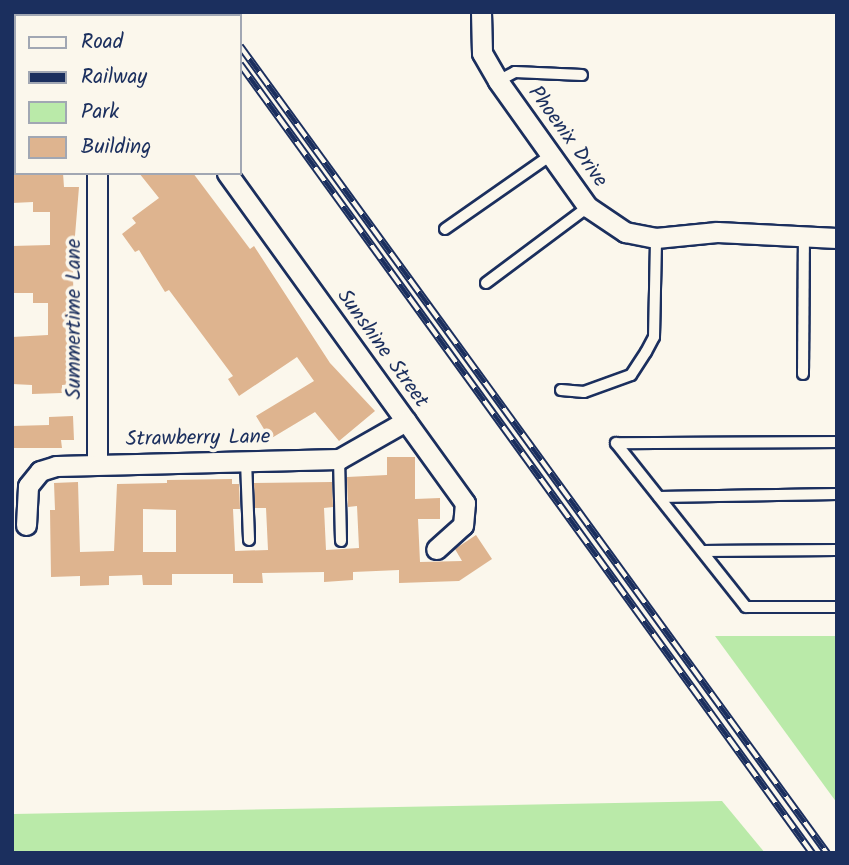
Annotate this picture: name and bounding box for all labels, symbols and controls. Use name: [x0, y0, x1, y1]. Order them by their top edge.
legend: [14, 14, 242, 175]
text: Road: [81, 26, 123, 59]
text: Railway: [81, 61, 147, 94]
street label: Phoenix Drive: [522, 81, 612, 193]
text: Park: [81, 96, 119, 129]
text: Building: [81, 131, 151, 164]
street label: Summertime Lane: [62, 239, 88, 399]
street label: Sunshine Street: [331, 285, 433, 413]
street label: Strawberry Lane: [125, 425, 271, 453]

